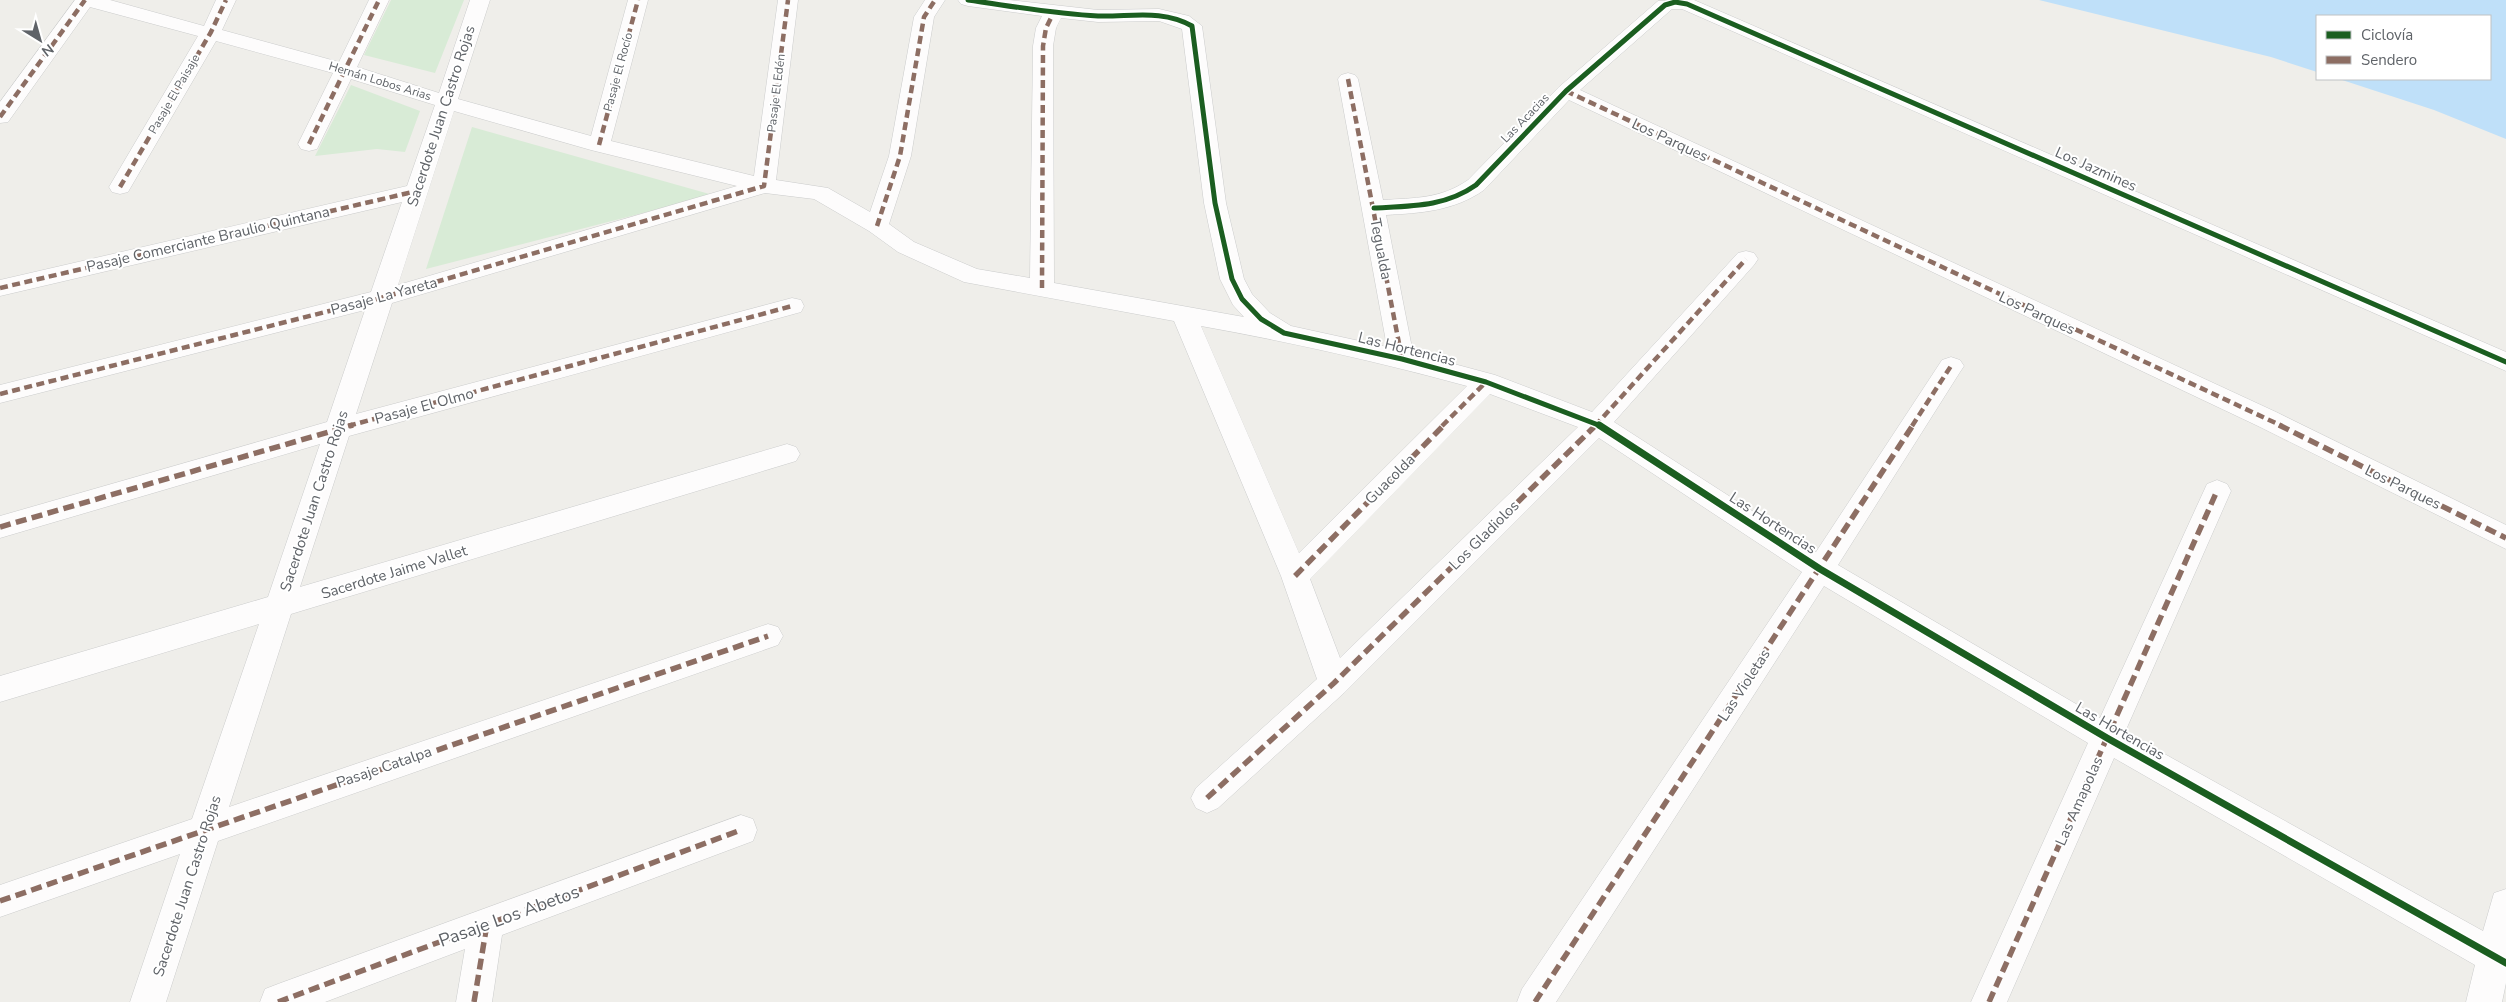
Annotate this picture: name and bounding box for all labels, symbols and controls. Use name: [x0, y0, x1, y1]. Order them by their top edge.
north arrow: [15, 15, 65, 65]
legend: [2316, 15, 2491, 80]
street label: Sacerdote Juan Castro Rojas: [402, 23, 480, 209]
text: Ciclovía: [2361, 25, 2413, 45]
street label: Pasaje El Rocío: [600, 30, 636, 113]
text: N: [38, 39, 57, 61]
text: Sendero: [2361, 50, 2417, 70]
street label: Pasaje El Paisaje: [145, 51, 203, 137]
street label: Pasaje El Edén: [763, 53, 789, 133]
street label: Hernán Lobos Arias: [327, 58, 433, 104]
street label: Las Acacias: [1497, 90, 1553, 146]
street label: Los Parques: [1629, 114, 1711, 166]
street label: Los Jazmines: [2052, 142, 2140, 196]
street label: Pasaje Comerciante Braulio Quintana: [84, 201, 332, 277]
street label: Tegualda: [1365, 217, 1397, 281]
street label: Pasaje La Yareta: [328, 272, 440, 320]
street label: Los Parques: [1996, 287, 2078, 339]
street label: Las Hortencias: [1356, 327, 1458, 371]
street label: Pasaje El Olmo: [372, 383, 476, 429]
street label: Sacerdote Juan Castro Rojas: [275, 408, 353, 594]
street label: Guacolda: [1360, 449, 1420, 509]
street label: Los Parques: [2362, 460, 2444, 514]
street label: Las Hortencias: [1726, 487, 1820, 559]
street label: Los Gladiolos: [1445, 496, 1523, 574]
street label: Sacerdote Jaime Vallet: [319, 540, 470, 604]
street label: Las Violetas: [1713, 645, 1775, 725]
street label: Las Hortencias: [2072, 697, 2168, 765]
street label: Pasaje Catalpa: [334, 741, 434, 793]
street label: Las Amapolas: [2050, 753, 2108, 849]
street label: Sacerdote Juan Castro Rojas: [148, 793, 226, 979]
street label: Pasaje Los Abetos: [435, 879, 583, 953]

